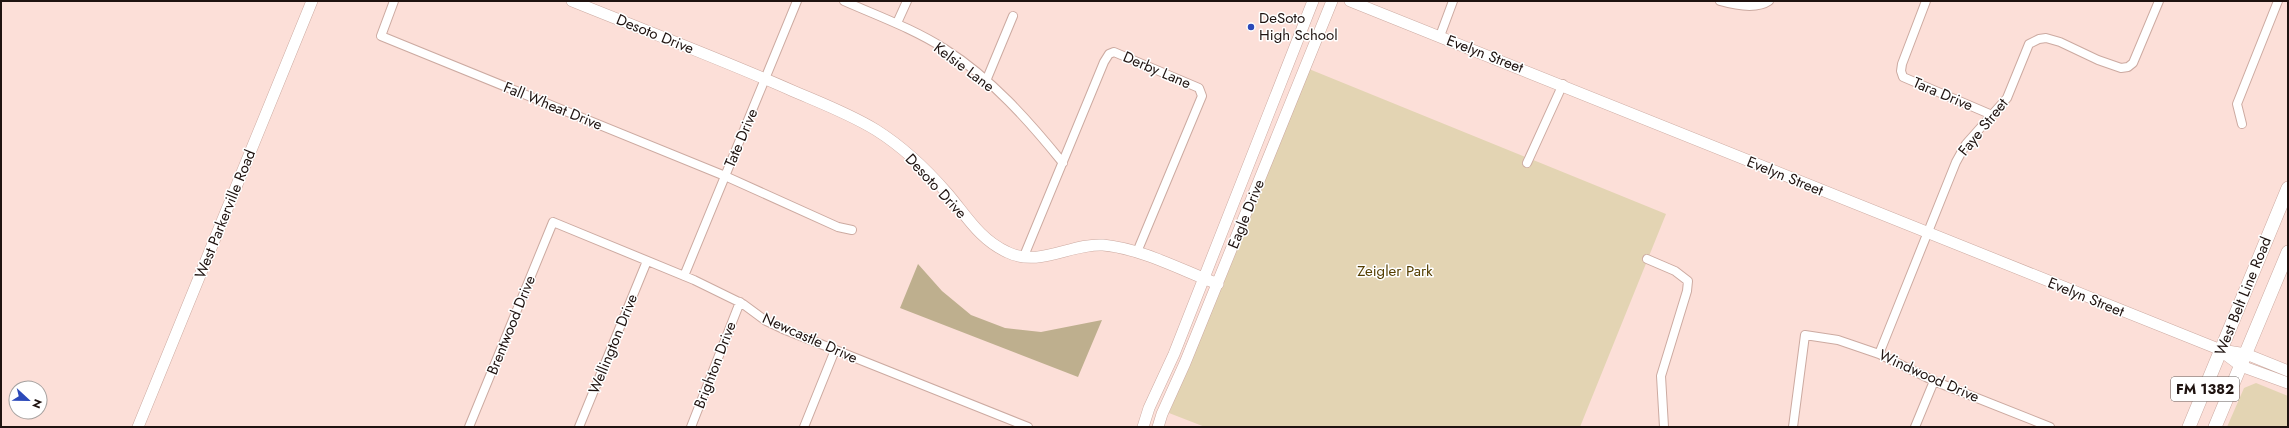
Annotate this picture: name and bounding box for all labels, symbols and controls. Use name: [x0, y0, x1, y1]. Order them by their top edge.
place label: DeSoto High School: [1259, 7, 1338, 46]
street label: Desoto Drive: [613, 8, 697, 60]
marker: DeSoto High School: [1246, 22, 1256, 32]
street label: Evelyn Street: [1443, 29, 1527, 79]
street label: Kelsie Lane: [929, 37, 999, 97]
street label: Derby Lane: [1120, 46, 1195, 94]
street label: Tara Drive: [1910, 72, 1976, 117]
street label: Fall Wheat Drive: [500, 76, 606, 136]
street label: Faye Street: [1953, 93, 2013, 161]
street label: Tate Drive: [719, 105, 763, 171]
street label: West Parkerville Road: [189, 146, 261, 282]
street label: Desoto Drive: [900, 149, 972, 224]
street label: Evelyn Street: [1744, 151, 1827, 201]
street label: Eagle Drive: [1222, 176, 1270, 252]
street label: West Belt Line Road: [2209, 233, 2277, 359]
park label: Zeigler Park: [1357, 260, 1433, 282]
street label: Brentwood Drive: [481, 272, 541, 378]
street label: Evelyn Street: [2045, 272, 2128, 322]
street label: Wellington Drive: [583, 290, 643, 397]
street label: Newcastle Drive: [759, 307, 861, 369]
street label: Brighton Drive: [688, 318, 742, 412]
street label: Windwood Drive: [1875, 344, 1983, 408]
road number: FM 1382: [2171, 377, 2239, 401]
north arrow: [8, 380, 48, 420]
text: N: [28, 397, 46, 411]

